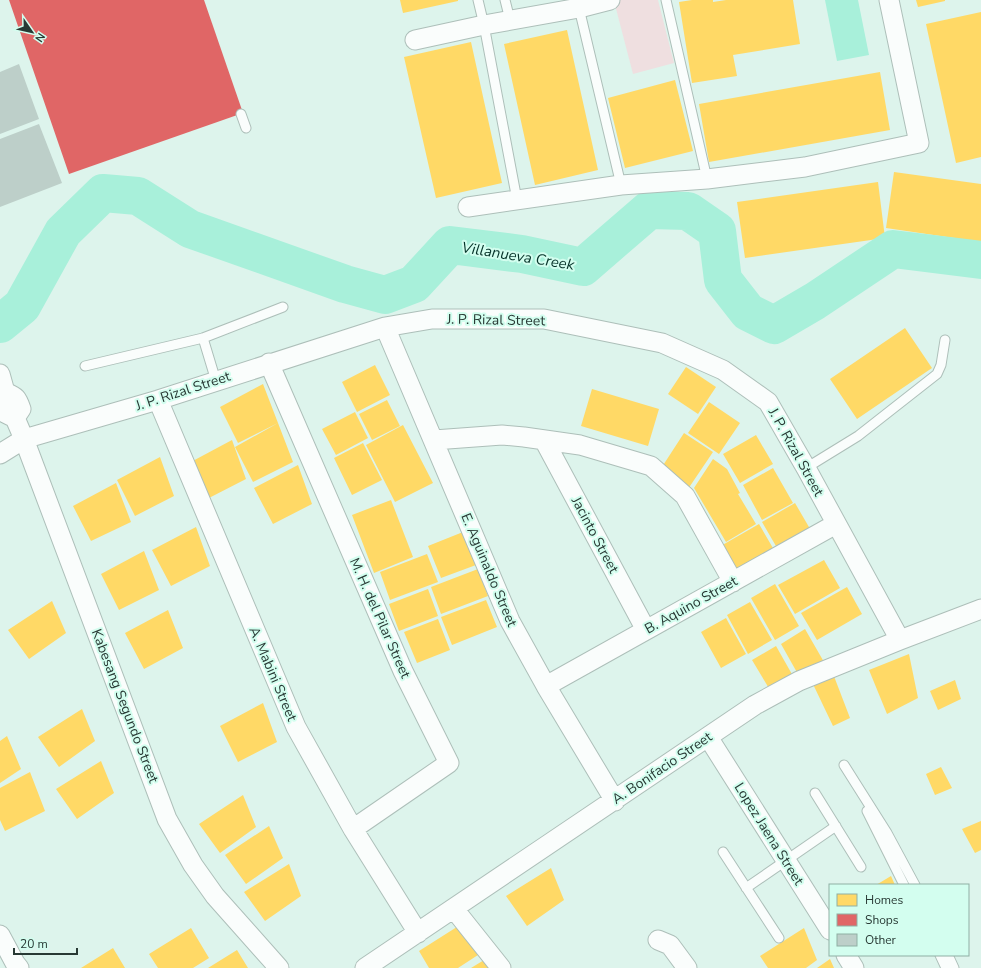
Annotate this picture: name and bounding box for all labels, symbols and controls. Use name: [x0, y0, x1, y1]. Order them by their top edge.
north arrow: [12, 12, 52, 52]
text: N: [31, 30, 48, 45]
water label: Villanueva Creek: [460, 237, 576, 275]
street label: J. P. Rizal Street: [446, 310, 545, 330]
street label: J. P. Rizal Street: [132, 367, 233, 416]
street label: J. P. Rizal Street: [763, 403, 828, 500]
street label: Jacinto Street: [566, 493, 623, 577]
street label: E. Aguinaldo Street: [456, 510, 522, 630]
street label: M. H. del Pilar Street: [345, 555, 415, 681]
street label: B. Aquino Street: [641, 572, 741, 638]
street label: A. Mabini Street: [245, 624, 302, 724]
street label: Kabesang Segundo Street: [87, 626, 163, 786]
street label: A. Bonifacio Street: [608, 727, 716, 809]
street label: Lopez Jaena Street: [730, 779, 808, 889]
legend: [829, 884, 969, 956]
text: Homes: [865, 892, 903, 908]
text: Shops: [865, 912, 899, 928]
scale bar: [14, 930, 77, 956]
text: Other: [865, 932, 897, 948]
text: 20 m: [20, 936, 48, 952]

